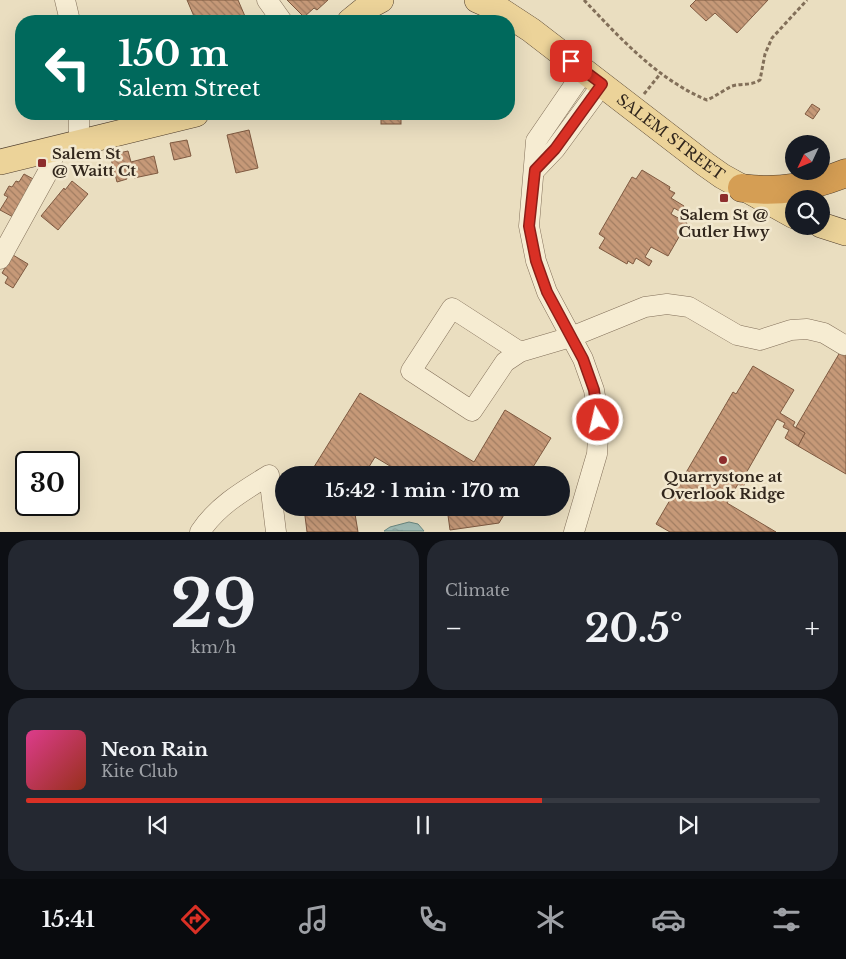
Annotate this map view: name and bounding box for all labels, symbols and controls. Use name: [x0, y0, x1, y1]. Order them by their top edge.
text: 150 m: [118, 32, 229, 75]
icon: left: [35, 35, 100, 100]
pin: [550, 40, 592, 82]
icon: arrive: [557, 47, 585, 75]
text: Salem Street: [118, 75, 260, 102]
street label: SALEM STREET: [613, 90, 729, 184]
north arrow: [785, 135, 830, 180]
map controls: [785, 135, 830, 235]
place label: Salem St @ Waitt Ct: [52, 144, 136, 180]
marker: Salem St @ Waitt Ct: [36, 157, 48, 169]
button: search: [785, 190, 830, 235]
marker: Salem St @ Cutler Hwy: [718, 192, 730, 204]
place label: Salem St @ Cutler Hwy: [679, 205, 770, 241]
position arrow: [571, 393, 623, 445]
speed limit sign: 30: [15, 451, 80, 516]
marker: Quarrystone at Overlook Ridge: [717, 454, 729, 466]
place label: Quarrystone at Overlook Ridge: [661, 467, 785, 503]
text: 15:42 · 1 min · 170 m: [325, 479, 520, 502]
text: 29: [170, 564, 257, 645]
text: Climate: [445, 580, 510, 600]
text: 20.5°: [585, 605, 683, 652]
text: −: [445, 611, 463, 646]
text: +: [805, 611, 820, 646]
text: km/h: [191, 637, 236, 657]
text: Neon Rain: [101, 738, 208, 761]
text: Kite Club: [101, 761, 178, 781]
icon: previous: [144, 811, 172, 839]
icon: pause: [409, 811, 437, 839]
icon: next: [674, 811, 702, 839]
icon: directions: [178, 902, 213, 937]
icon: music: [296, 902, 331, 937]
icon: phone: [415, 902, 450, 937]
icon: climate: [533, 902, 568, 937]
icon: car: [651, 902, 686, 937]
icon: filters: [769, 902, 804, 937]
text: 15:41: [42, 906, 95, 933]

